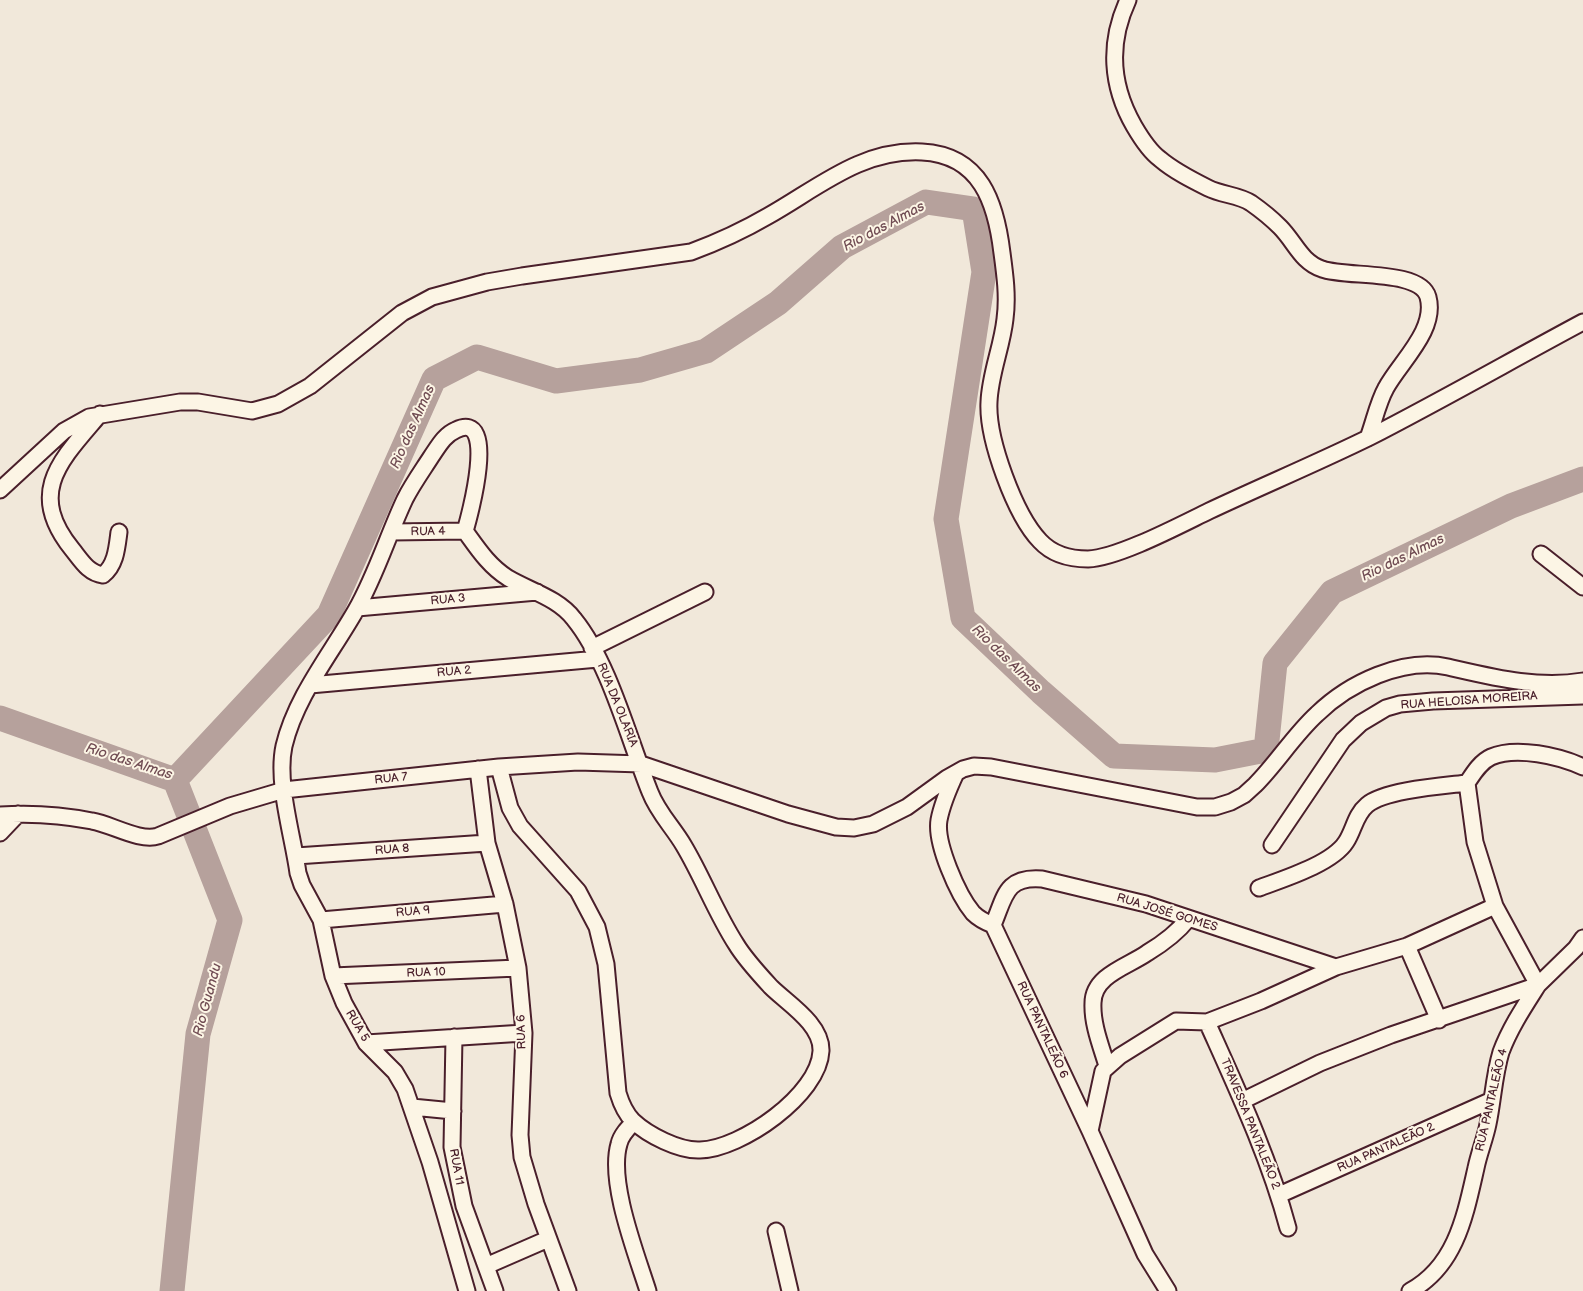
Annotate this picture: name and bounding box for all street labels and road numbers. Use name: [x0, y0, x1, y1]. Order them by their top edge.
street label: RUA 4: [410, 524, 446, 540]
street label: RUA 3: [430, 591, 466, 609]
street label: RUA DA OLARIA: [594, 661, 640, 749]
street label: RUA 2: [436, 663, 472, 681]
street label: RUA HELOISA MOREIRA: [1400, 689, 1538, 713]
street label: RUA 7: [374, 770, 408, 788]
street label: RUA 8: [374, 842, 410, 858]
street label: RUA JOSÉ GOMES: [1115, 891, 1219, 935]
street label: RUA 9: [395, 903, 431, 921]
street label: RUA 10: [406, 965, 446, 981]
street label: RUA PANTALEÃO 6: [1013, 979, 1071, 1081]
street label: RUA 5: [342, 1008, 372, 1044]
street label: RUA 6: [514, 1014, 530, 1050]
street label: RUA PANTALEÃO 4: [1473, 1047, 1511, 1153]
street label: TRAVESSA PANTALEÃO 2: [1217, 1056, 1283, 1192]
street label: RUA PANTALEÃO 2: [1335, 1120, 1437, 1176]
street label: RUA 11: [446, 1148, 466, 1186]

